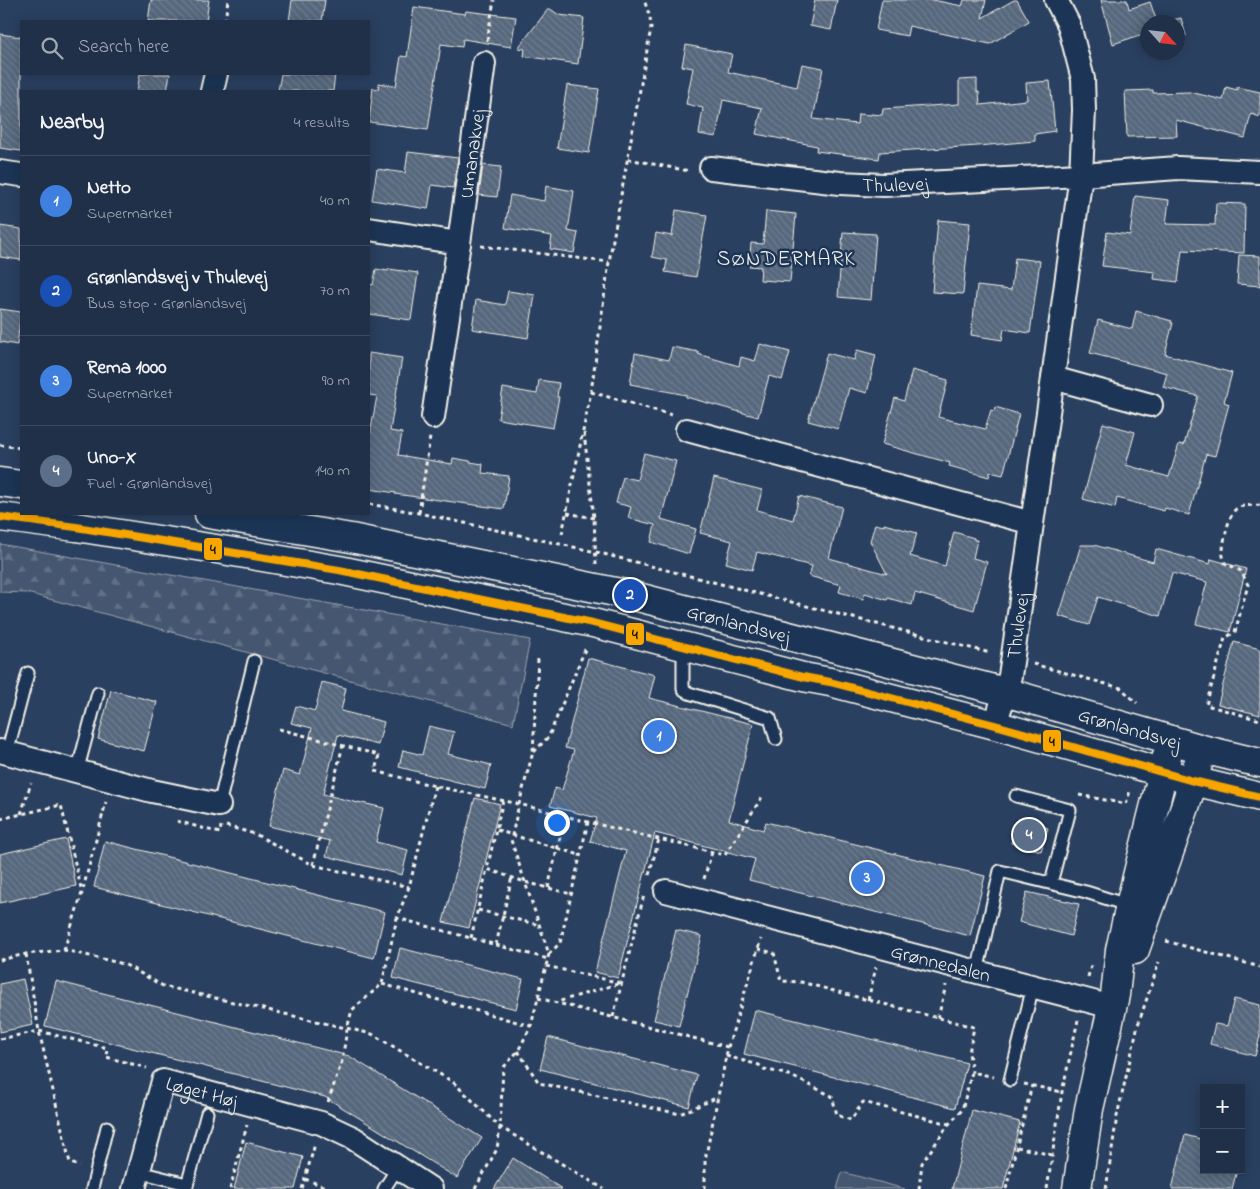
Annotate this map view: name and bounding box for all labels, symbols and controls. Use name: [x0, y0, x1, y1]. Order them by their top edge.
north arrow: [1140, 15, 1185, 60]
search box: [20, 20, 370, 75]
icon: search: [38, 34, 66, 62]
text: Search here: [78, 34, 169, 61]
street label: Umanakvej: [453, 107, 495, 201]
text: Nearby: [40, 108, 104, 138]
text: 4 results: [294, 111, 350, 135]
street label: Thulevej: [861, 171, 930, 202]
text: Netto: [87, 175, 131, 202]
text: 1: [53, 189, 59, 213]
text: 40 m: [320, 189, 350, 213]
text: Supermarket: [87, 202, 173, 226]
district label: SØNDERMARK: [717, 245, 855, 275]
text: Grønlandsvej v Thulevej: [87, 265, 267, 292]
text: 2: [52, 279, 60, 303]
text: 70 m: [320, 279, 350, 303]
text: Bus stop · Grønlandsvej: [87, 292, 246, 316]
text: Rema 1000: [87, 355, 166, 382]
text: 3: [53, 369, 59, 393]
text: 90 m: [322, 369, 350, 393]
text: Supermarket: [87, 382, 173, 406]
text: Uno-X: [87, 445, 136, 472]
text: 4: [53, 459, 59, 483]
text: 140 m: [315, 459, 350, 483]
text: Fuel · Grønlandsvej: [87, 472, 211, 496]
line badge: 4: [203, 537, 223, 561]
text: 4: [209, 540, 216, 561]
pin: 2: [614, 576, 646, 614]
street label: Thulevej: [1001, 590, 1039, 661]
street label: Grønlandsvej: [683, 598, 794, 653]
line badge: 4: [625, 622, 645, 646]
text: 4: [631, 625, 638, 646]
street label: Grønlandsvej: [1074, 702, 1185, 759]
pin: 1: [643, 717, 675, 755]
line badge: 4: [1042, 729, 1062, 753]
text: 4: [1048, 732, 1055, 753]
your location: [544, 810, 570, 836]
pin: 4: [1013, 816, 1045, 854]
pin: 3: [851, 859, 883, 897]
street label: Grønnedalen: [887, 938, 993, 992]
street label: Løget Høj: [162, 1070, 241, 1117]
map controls: [1200, 1084, 1245, 1174]
button: +: [1200, 1084, 1245, 1129]
button: −: [1200, 1129, 1245, 1174]

